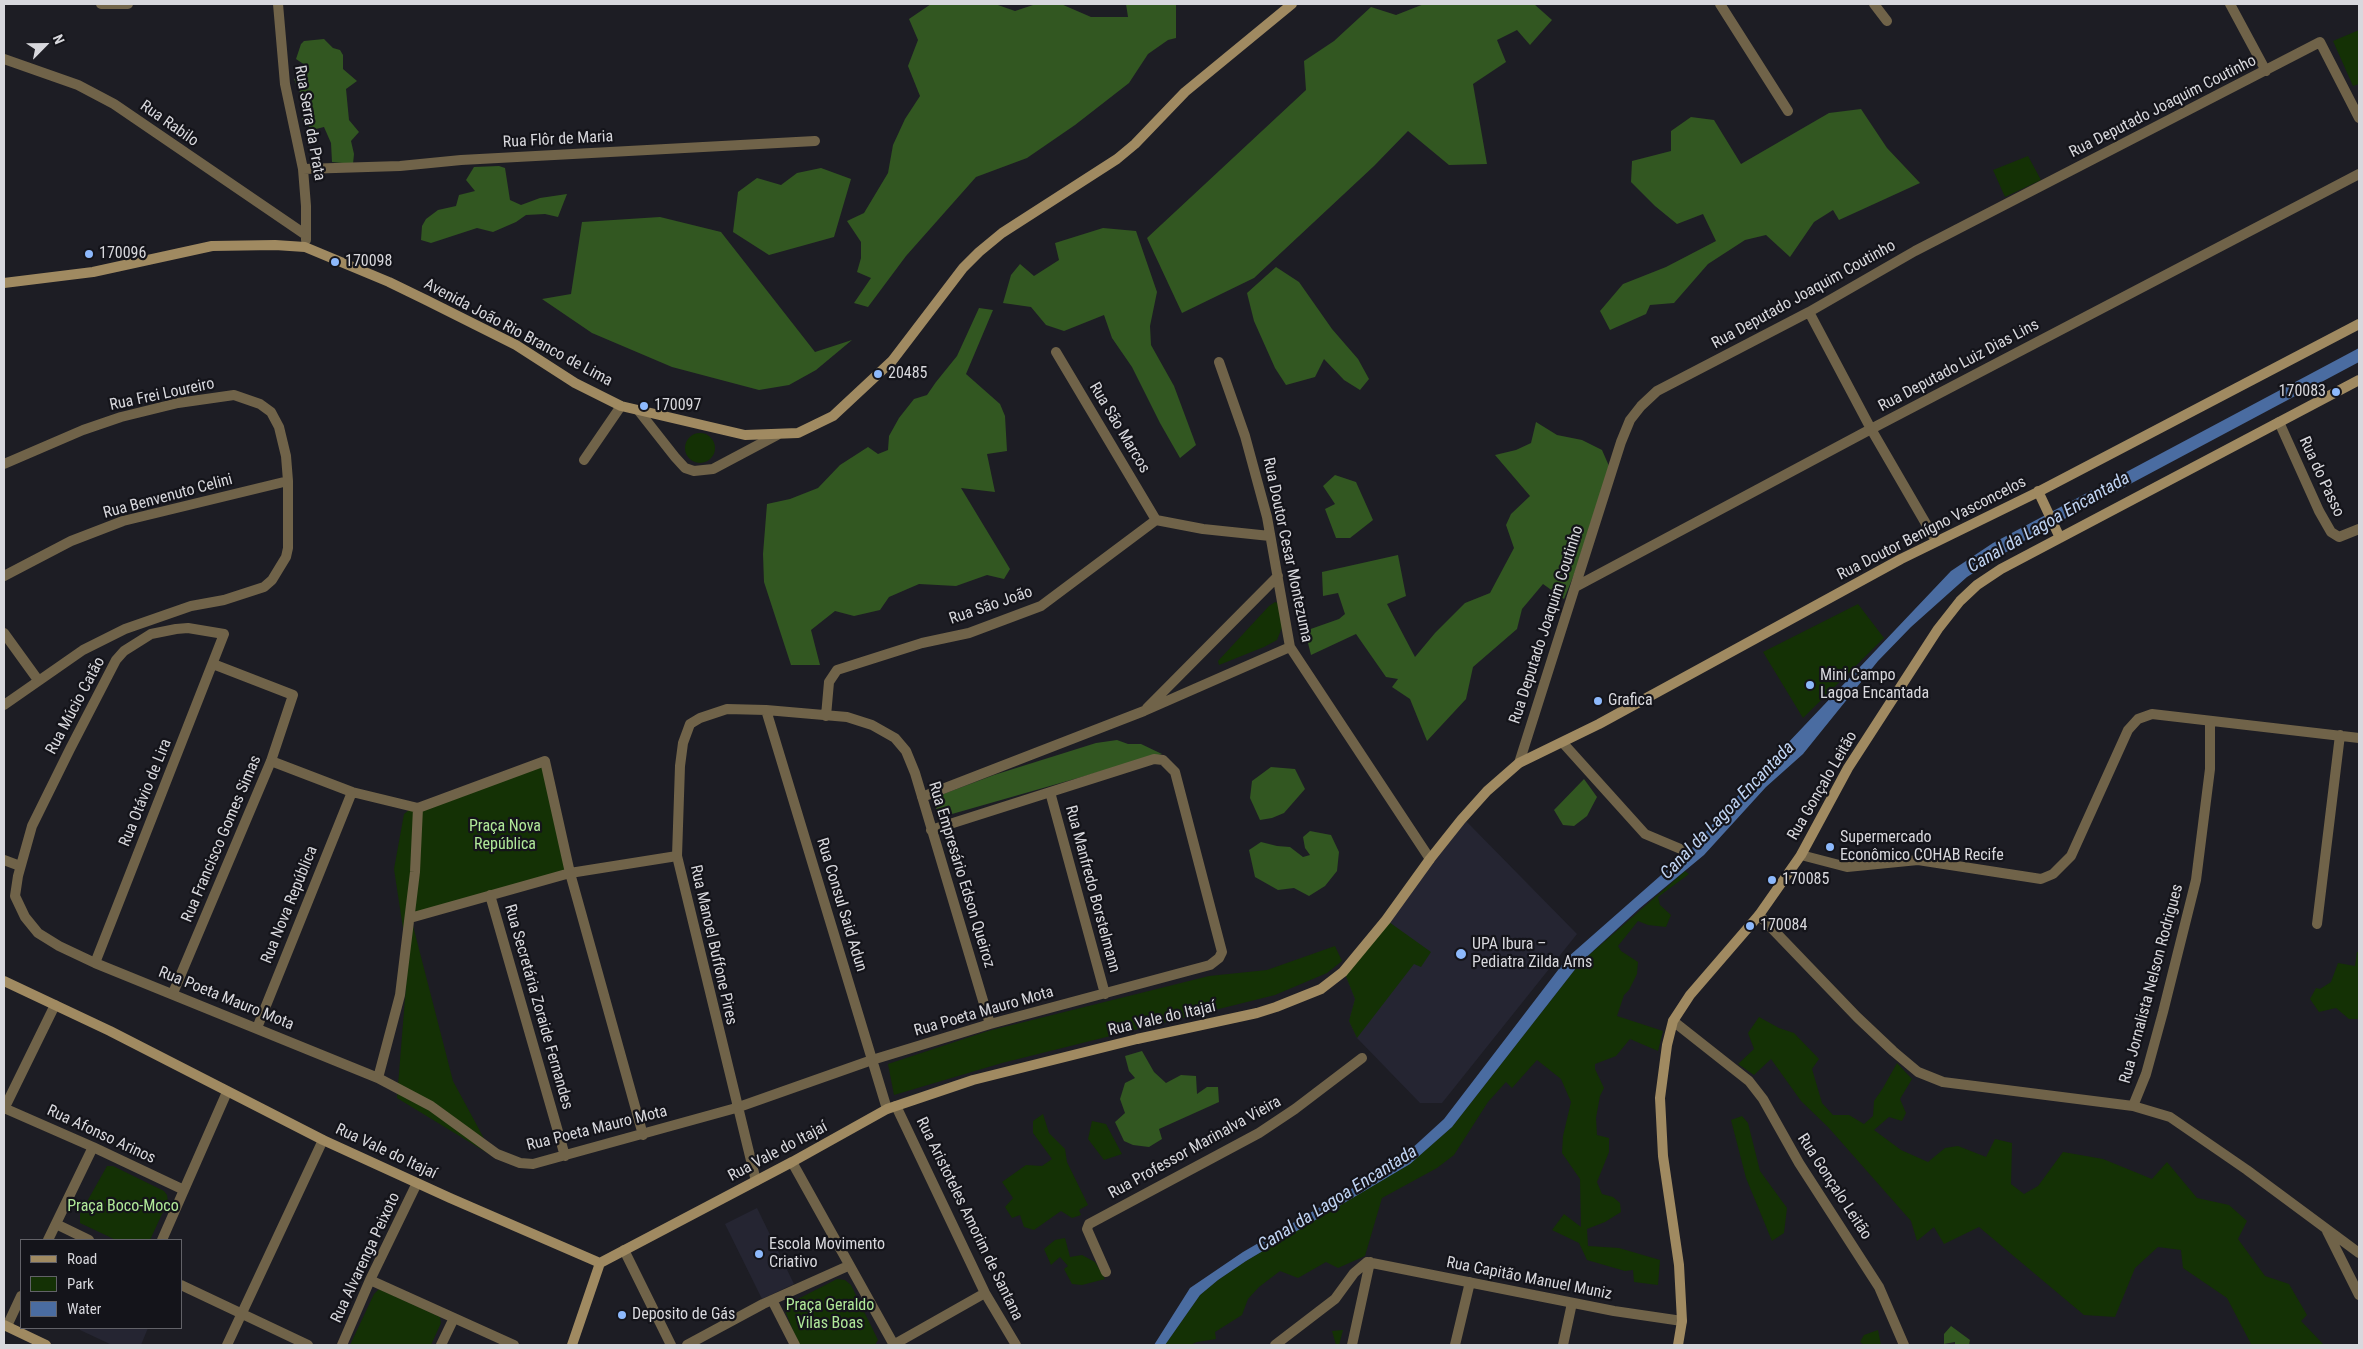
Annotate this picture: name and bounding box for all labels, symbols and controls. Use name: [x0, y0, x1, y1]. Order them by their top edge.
north arrow: [20, 20, 70, 70]
text: N: [50, 32, 68, 46]
street label: Rua Deputado Joaquim Coutinho: [2066, 51, 2260, 163]
street label: Rua Serra da Prata: [289, 64, 329, 182]
street label: Rua Rabilo: [136, 97, 202, 151]
street label: Rua Flôr de Maria: [502, 128, 614, 152]
street label: Rua Deputado Joaquim Coutinho: [1709, 236, 1899, 354]
place label: 170096: [99, 244, 146, 264]
marker: 170096: [83, 248, 95, 260]
place label: 170098: [345, 252, 392, 272]
marker: 170098: [329, 256, 341, 268]
street label: Avenida João Rio Branco de Lima: [420, 275, 616, 391]
street label: Rua Deputado Luiz Dias Lins: [1875, 316, 2043, 416]
place label: 20485: [888, 364, 927, 384]
marker: 20485: [872, 368, 884, 380]
street label: Rua Frei Loureiro: [108, 375, 216, 415]
street label: Rua São Marcos: [1084, 379, 1154, 477]
place label: 170083: [2279, 382, 2326, 402]
marker: 170083: [2330, 386, 2342, 398]
place label: 170097: [654, 396, 701, 416]
marker: 170097: [638, 400, 650, 412]
street label: Rua do Passo: [2294, 434, 2348, 520]
street label: Rua Doutor Cesar Montezuma: [1258, 456, 1316, 644]
water label: Canal da Lagoa Encantada: [1964, 468, 2134, 578]
street label: Rua Benvenuto Celini: [101, 471, 235, 523]
street label: Rua Doutor Benígno Vasconcelos: [1834, 473, 2030, 585]
street label: Rua Deputado Joaquim Coutinho: [1506, 524, 1588, 726]
street label: Rua São João: [947, 583, 1035, 629]
street label: Rua Múcio Catão: [42, 654, 110, 758]
place label: Mini Campo Lagoa Encantada: [1820, 666, 1929, 704]
marker: Mini Campo Lagoa Encantada: [1804, 679, 1816, 691]
place label: Grafica: [1608, 691, 1653, 711]
marker: Grafica: [1592, 695, 1604, 707]
street label: Rua Gonçalo Leitão: [1784, 728, 1862, 844]
street label: Rua Otávio de Lira: [116, 736, 176, 850]
water label: Canal da Lagoa Encantada: [1657, 738, 1799, 884]
street label: Rua Francisco Gomes Simas: [178, 753, 266, 925]
street label: Rua Empresário Edson Queiroz: [924, 780, 998, 970]
street label: Rua Manfredo Borstelmann: [1060, 803, 1124, 975]
park label: Praça Nova República: [469, 817, 541, 855]
place label: Supermercado Econômico COHAB Recife: [1840, 828, 2004, 866]
street label: Rua Consul Said Adun: [812, 836, 870, 974]
marker: Supermercado Econômico COHAB Recife: [1824, 841, 1836, 853]
street label: Rua Nova República: [258, 843, 322, 967]
street label: Rua Manoel Buffone Pires: [685, 863, 741, 1027]
place label: 170085: [1782, 870, 1829, 890]
marker: 170085: [1766, 874, 1778, 886]
street label: Rua Jornalista Nelson Rodrigues: [2116, 882, 2188, 1086]
street label: Rua Secretária Zoraide Fernandes: [500, 902, 576, 1112]
place label: 170084: [1760, 916, 1807, 936]
marker: 170084: [1744, 920, 1756, 932]
place label: UPA Ibura – Pediatra Zilda Arns: [1472, 935, 1592, 973]
marker: UPA Ibura – Pediatra Zilda Arns: [1454, 947, 1468, 961]
street label: Rua Poeta Mauro Mota: [155, 963, 297, 1035]
street label: Rua Poeta Mauro Mota: [912, 983, 1056, 1041]
street label: Rua Vale do Itajaí: [1106, 997, 1218, 1041]
street label: Rua Professor Marinalva Vieira: [1105, 1093, 1285, 1203]
street label: Rua Afonso Arinos: [44, 1101, 158, 1169]
street label: Rua Poeta Mauro Mota: [525, 1102, 669, 1156]
street label: Rua Aristoteles Amorim de Santana: [911, 1114, 1027, 1324]
street label: Rua Vale do Itajaí: [725, 1118, 831, 1186]
street label: Rua Vale do Itajaí: [332, 1120, 440, 1184]
street label: Rua Gonçalo Leitão: [1793, 1130, 1875, 1244]
water label: Canal da Lagoa Encantada: [1255, 1141, 1421, 1257]
street label: Rua Alvarenga Peixoto: [327, 1190, 405, 1326]
park label: Praça Boco-Moco: [67, 1197, 179, 1217]
place label: Escola Movimento Criativo: [769, 1235, 885, 1273]
legend: [20, 1239, 182, 1329]
marker: Escola Movimento Criativo: [753, 1248, 765, 1260]
text: Road: [67, 1250, 97, 1268]
street label: Rua Capitão Manuel Muniz: [1445, 1254, 1613, 1304]
text: Park: [67, 1275, 94, 1293]
park label: Praça Geraldo Vilas Boas: [786, 1296, 874, 1334]
text: Water: [67, 1300, 101, 1318]
place label: Deposito de Gás: [632, 1305, 735, 1325]
marker: Deposito de Gás: [616, 1309, 628, 1321]

